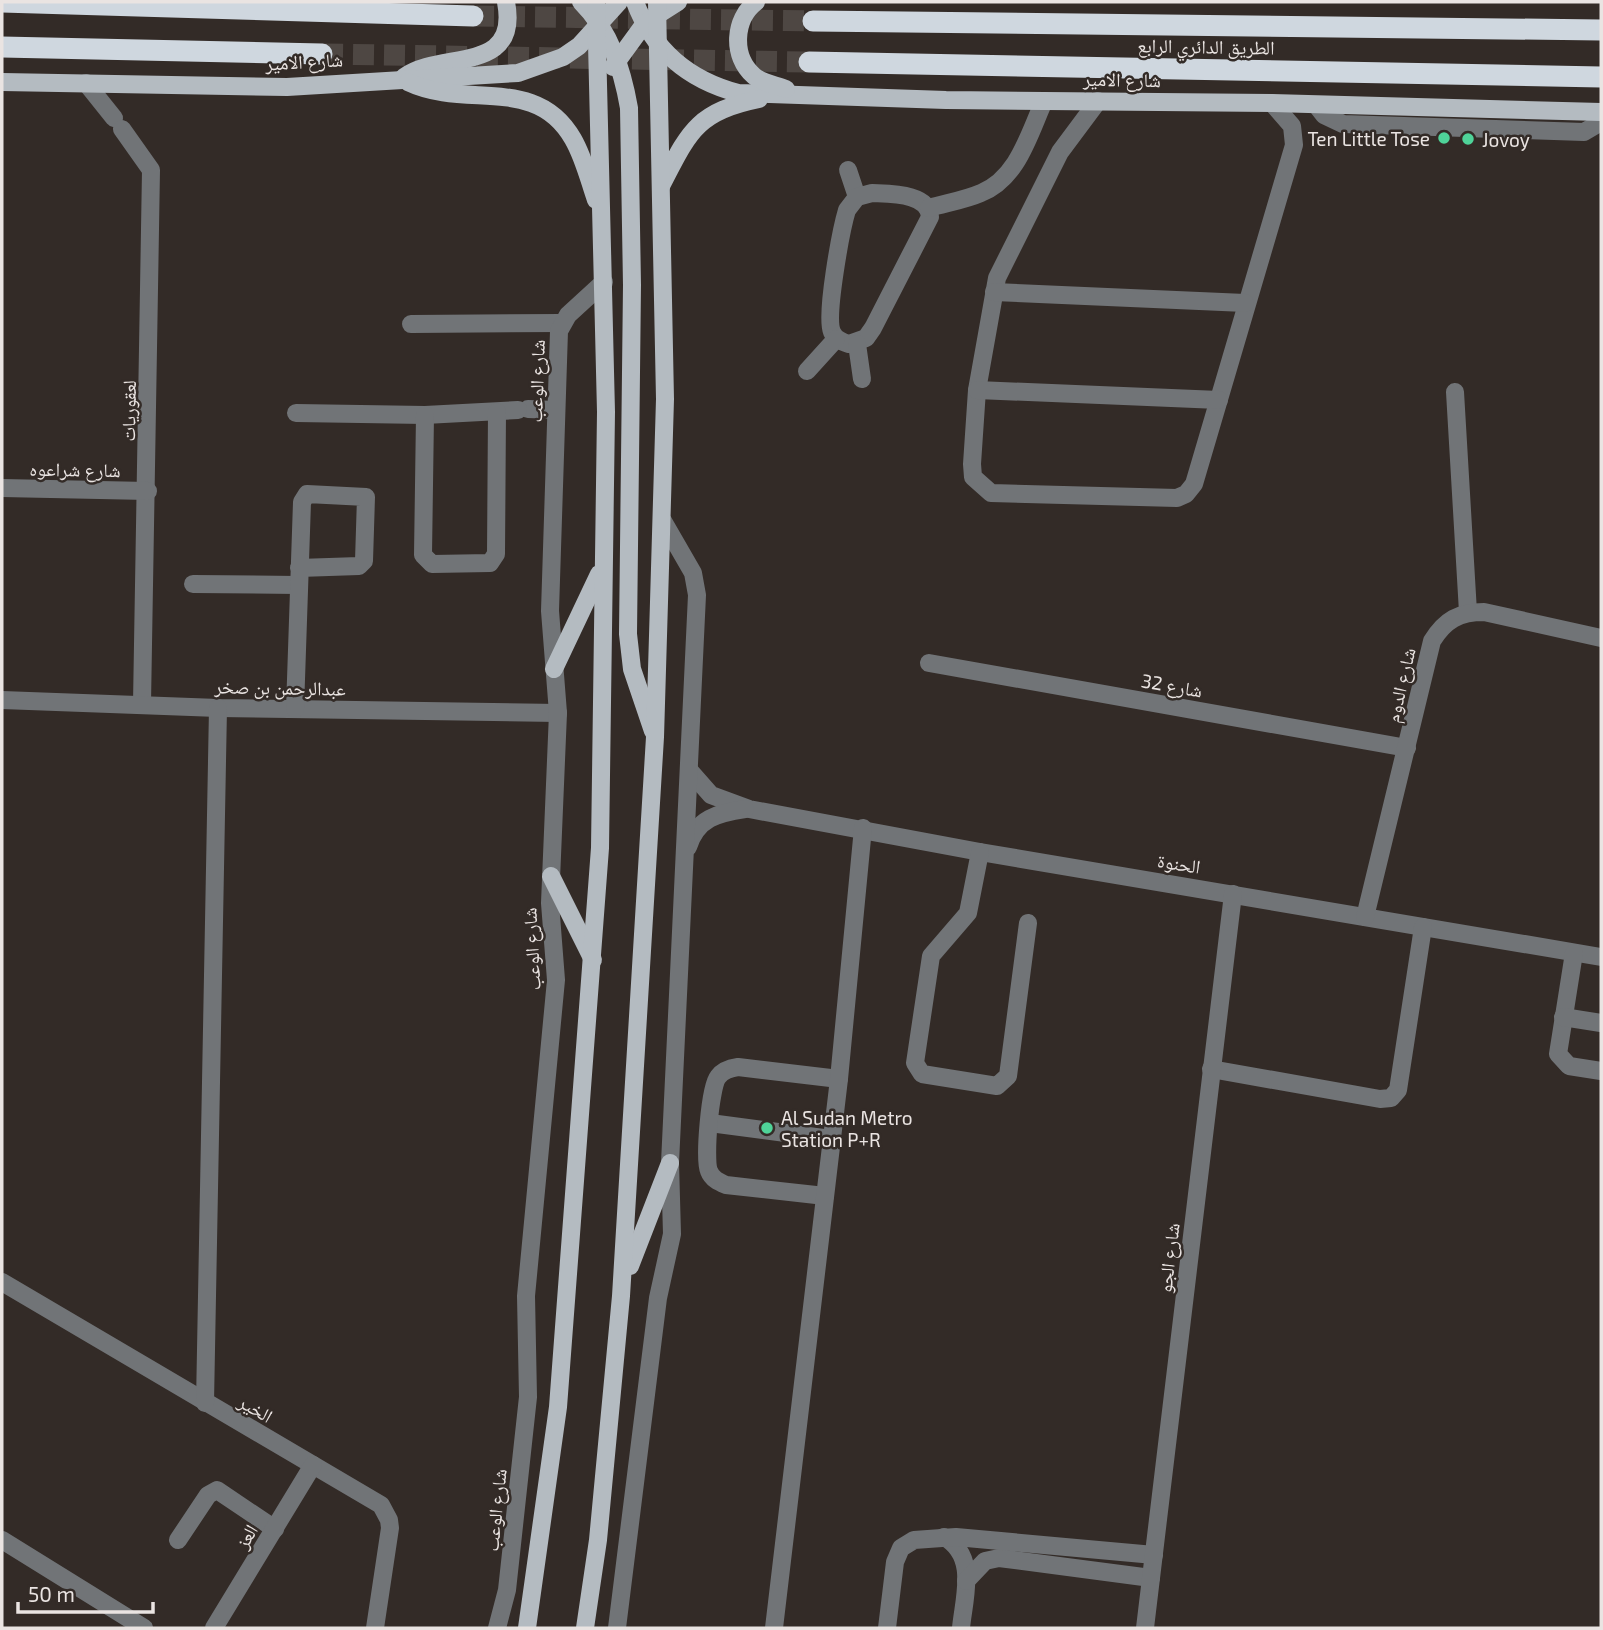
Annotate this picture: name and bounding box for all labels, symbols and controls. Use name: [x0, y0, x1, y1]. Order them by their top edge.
street label: الطريق الدائري الرابع: [1137, 33, 1275, 64]
street label: شارع الامير: [263, 47, 344, 76]
street label: شارع الامير: [1082, 67, 1161, 92]
place label: Ten Little Tose: [1307, 127, 1430, 150]
place label: Jovoy: [1482, 128, 1530, 151]
marker: Ten Little Tose: [1436, 130, 1452, 146]
marker: Jovoy: [1460, 131, 1476, 147]
street label: شارع الوعب: [523, 339, 550, 423]
street label: لعقوريات: [116, 380, 141, 442]
street label: شارع شراعوه: [29, 457, 121, 482]
street label: شارع الدوم: [1380, 645, 1423, 725]
street label: شارع 32: [1139, 668, 1204, 703]
street label: عبدالرحمن بن صخر: [213, 674, 346, 701]
street label: الحنوة: [1156, 848, 1202, 879]
street label: شارع الوعب: [517, 907, 546, 991]
place label: Al Sudan Metro Station P+R: [781, 1106, 913, 1151]
marker: Al Sudan Metro Station P+R: [759, 1120, 775, 1136]
street label: شارع الجو: [1152, 1222, 1185, 1294]
street label: الخير: [233, 1389, 277, 1428]
street label: شارع الوعب: [479, 1468, 512, 1553]
street label: العز: [229, 1520, 263, 1554]
scale bar: [18, 1570, 152, 1614]
text: 50 m: [28, 1581, 75, 1606]

